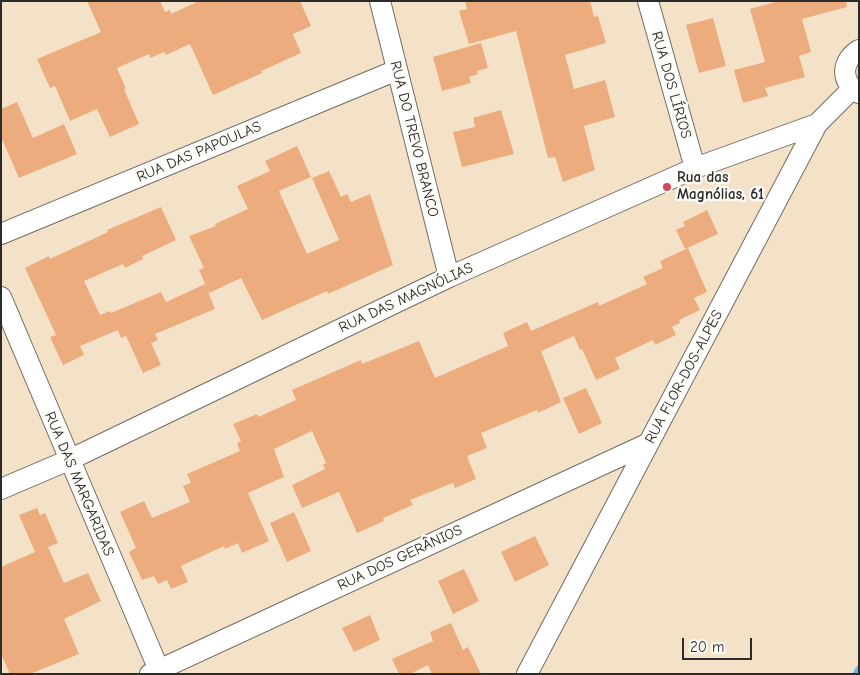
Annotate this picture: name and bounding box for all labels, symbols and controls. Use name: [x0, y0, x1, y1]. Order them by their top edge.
street label: RUA DOS LÍRIOS: [647, 29, 695, 141]
street label: RUA DO TREVO BRANCO: [386, 59, 442, 219]
street label: RUA DAS PAPOULAS: [134, 118, 264, 186]
place label: Rua das Magnólias, 61: [677, 169, 764, 204]
marker: Rua das Magnólias, 61: [661, 181, 673, 193]
street label: RUA DAS MAGNÓLIAS: [336, 259, 476, 337]
street label: RUA FLOR-DOS-ALPES: [641, 307, 727, 447]
street label: RUA DAS MARGARIDAS: [40, 409, 118, 559]
street label: RUA DOS GERÂNIOS: [335, 521, 465, 595]
scale bar: [685, 628, 755, 660]
text: 20 m: [690, 638, 724, 656]

